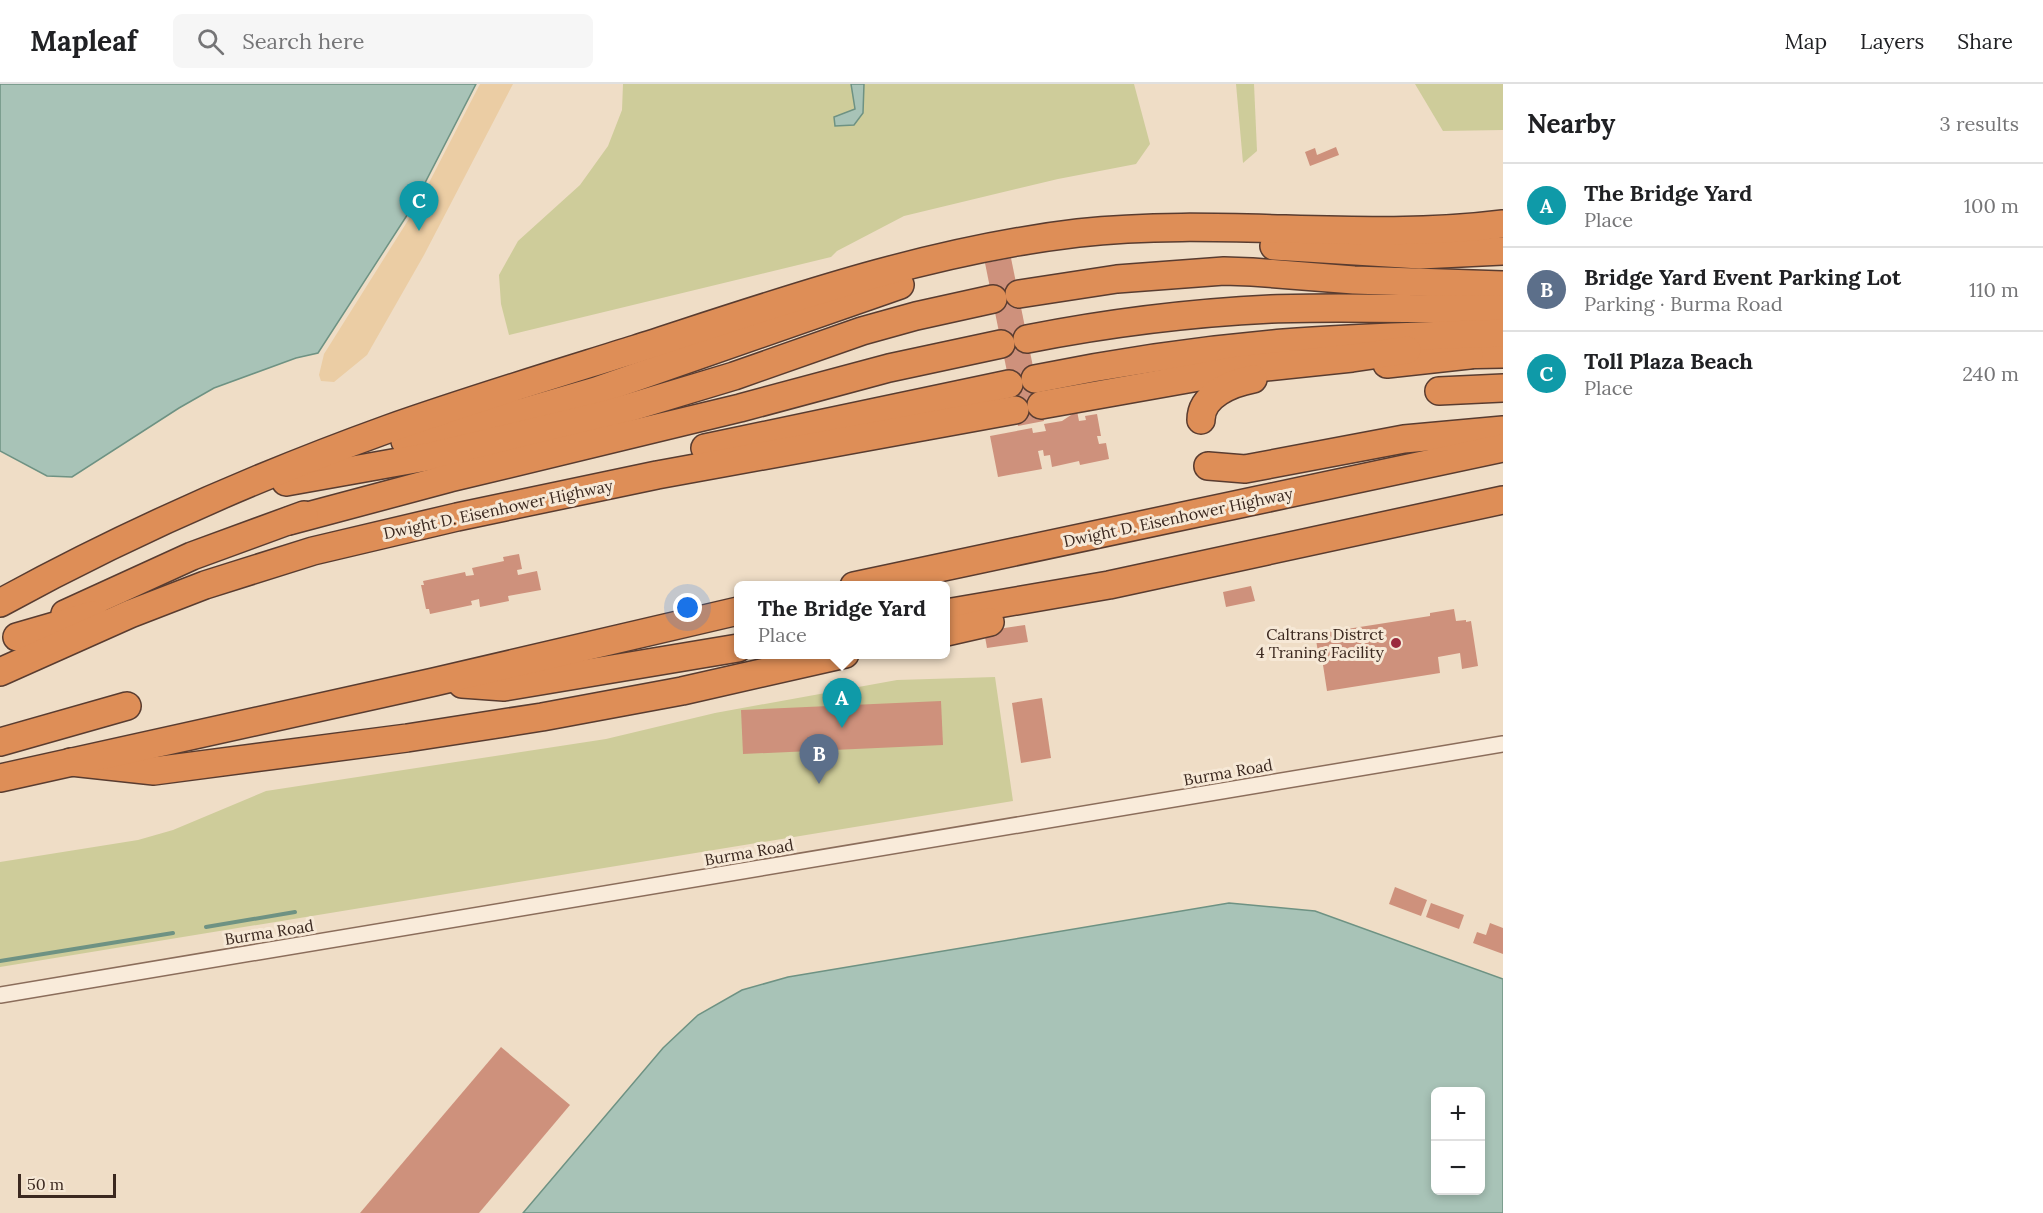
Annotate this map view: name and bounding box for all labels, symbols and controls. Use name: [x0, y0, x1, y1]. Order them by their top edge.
search box: [173, 14, 593, 68]
text: Mapleaf: [30, 23, 137, 59]
icon: search: [194, 25, 227, 58]
text: Search here: [242, 27, 364, 55]
text: Map: [1784, 28, 1827, 55]
text: Layers: [1860, 28, 1924, 55]
text: Share: [1957, 28, 2013, 55]
text: Nearby: [1527, 107, 1615, 140]
text: 3 results: [1940, 111, 2019, 136]
text: The Bridge Yard: [1584, 179, 1752, 207]
pin: C: [400, 182, 438, 231]
text: A: [1540, 193, 1553, 218]
text: 100 m: [1964, 193, 2019, 218]
text: Place: [1584, 207, 1633, 232]
text: Bridge Yard Event Parking Lot: [1584, 263, 1901, 291]
text: B: [1540, 277, 1553, 302]
text: 110 m: [1969, 277, 2019, 302]
text: Parking · Burma Road: [1584, 291, 1783, 316]
text: Toll Plaza Beach: [1584, 347, 1753, 375]
text: C: [1540, 361, 1553, 386]
text: 240 m: [1962, 361, 2019, 386]
text: Place: [1584, 375, 1633, 400]
street label: Dwight D. Eisenhower Highway: [381, 475, 615, 543]
street label: Dwight D. Eisenhower Highway: [1061, 483, 1295, 551]
popup: [734, 581, 950, 659]
your location: [673, 593, 702, 622]
text: The Bridge Yard: [758, 594, 926, 622]
text: Place: [758, 622, 807, 647]
place label: Caltrans Distrct 4 Traning Facility: [1256, 624, 1385, 662]
marker: Caltrans Distrct 4 Traning Facility: [1389, 636, 1403, 650]
pin: A: [822, 678, 862, 728]
pin: B: [800, 734, 838, 784]
street label: Burma Road: [1182, 754, 1275, 790]
street label: Burma Road: [703, 834, 796, 870]
street label: Burma Road: [223, 915, 316, 949]
map controls: [1431, 1087, 1485, 1195]
button: +: [1431, 1087, 1485, 1141]
button: −: [1431, 1141, 1485, 1195]
scale bar: [18, 1171, 116, 1198]
text: 50 m: [27, 1174, 64, 1194]

